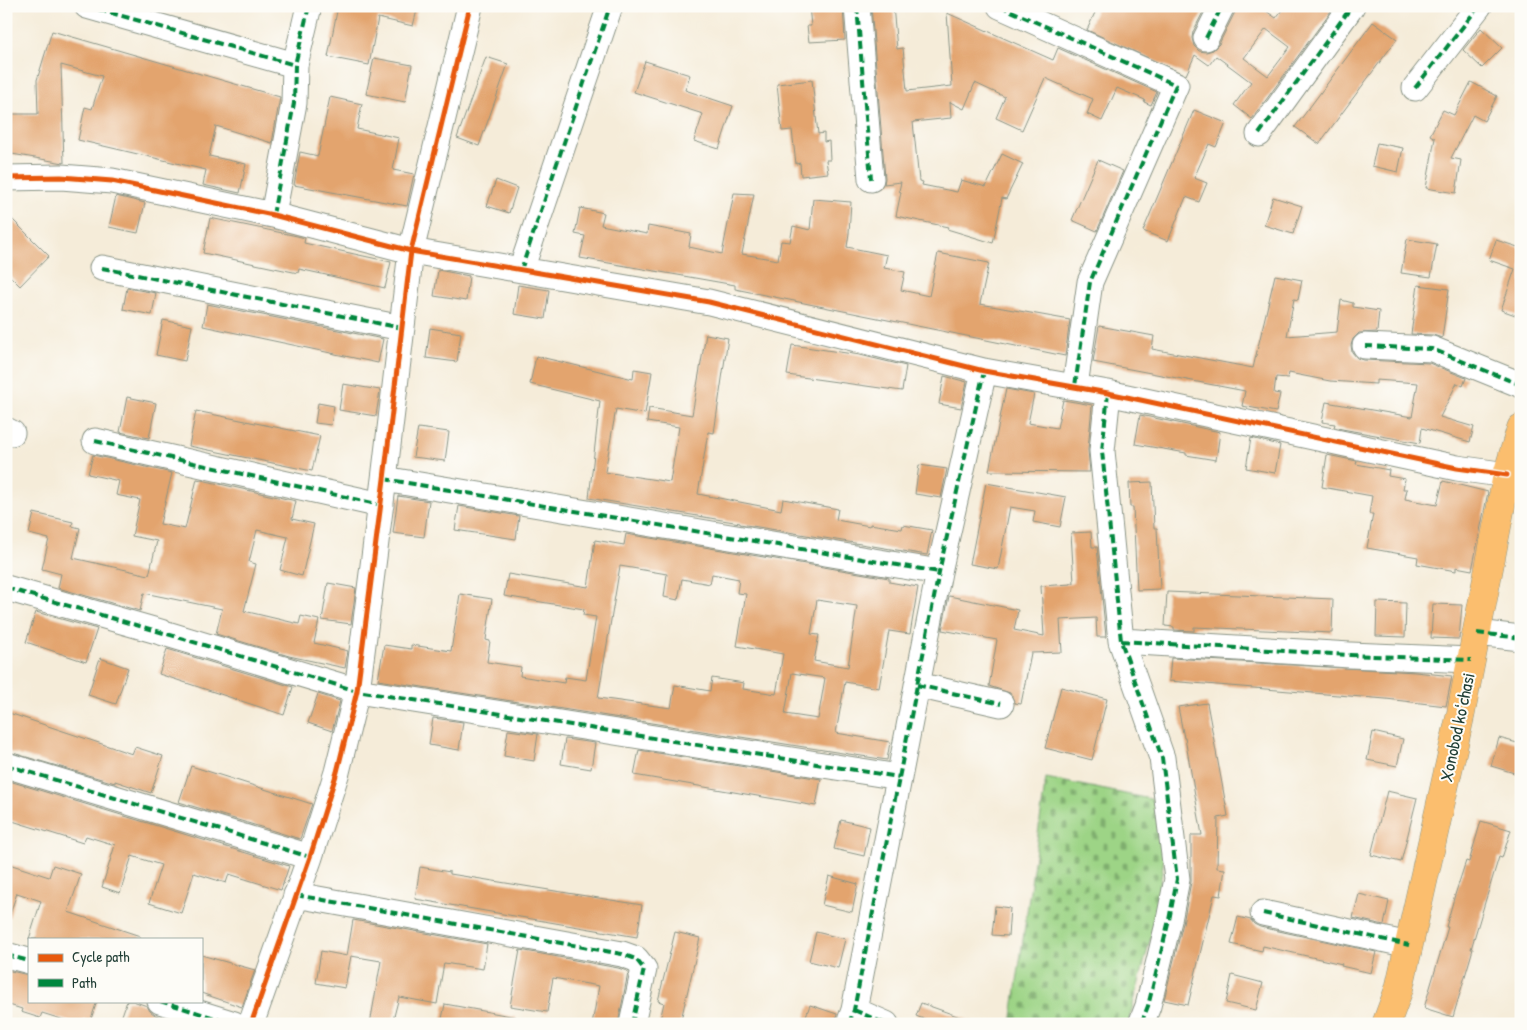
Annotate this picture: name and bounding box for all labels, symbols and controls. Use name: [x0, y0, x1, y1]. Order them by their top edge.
street label: Xonobod koʻchasi: [1433, 670, 1481, 784]
legend: [28, 938, 202, 1002]
text: Cycle path: [72, 946, 130, 967]
text: Path: [72, 972, 97, 993]

